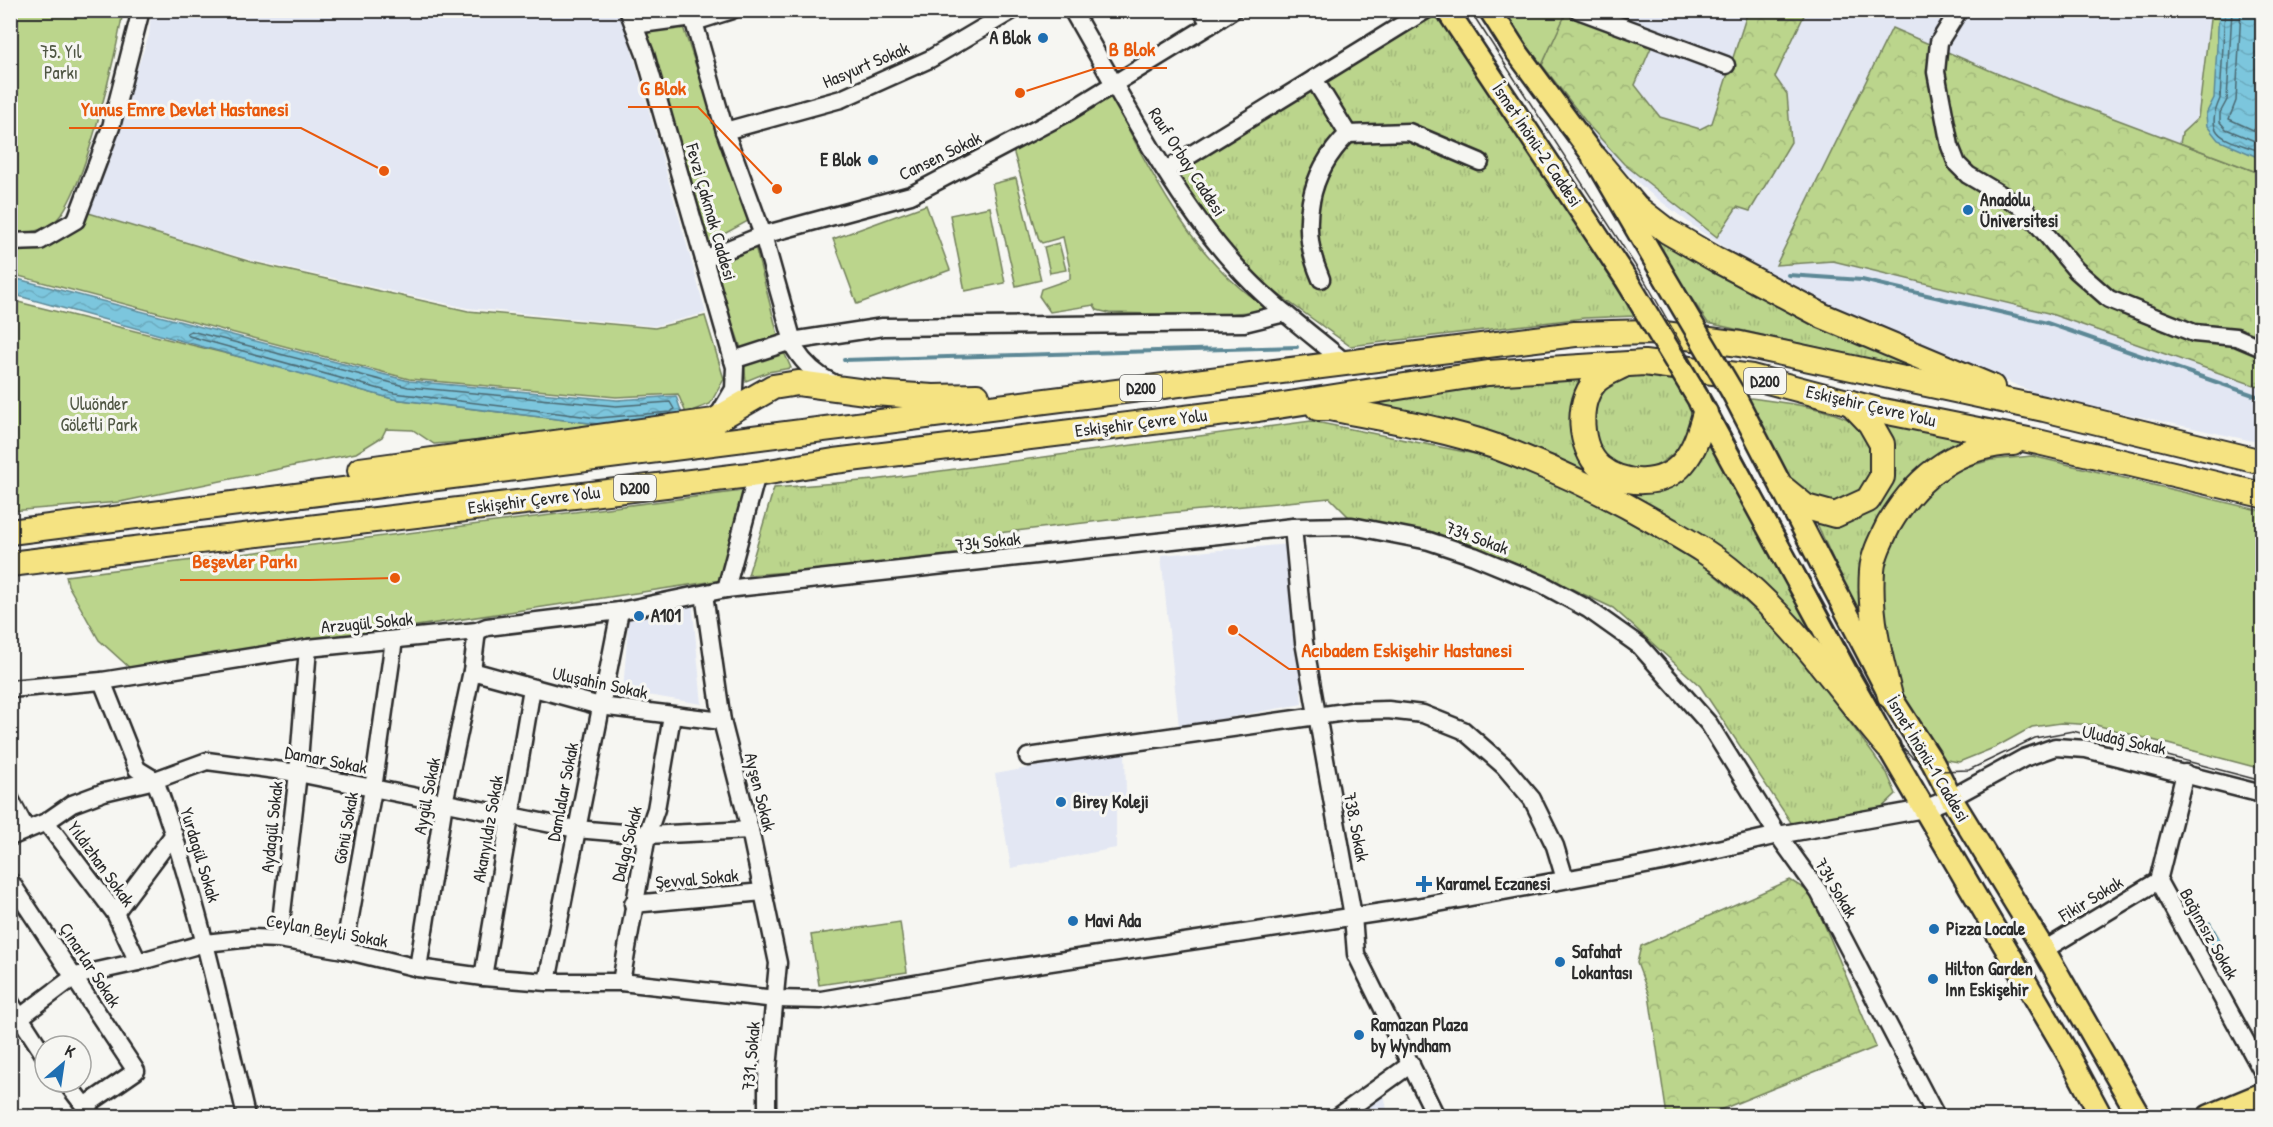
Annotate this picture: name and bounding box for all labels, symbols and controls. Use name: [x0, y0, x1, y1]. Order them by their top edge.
place label: A Blok: [989, 25, 1032, 50]
callout: B Blok: [1097, 30, 1167, 68]
marker: A Blok: [1036, 31, 1050, 45]
street label: Hasyurt Sokak: [819, 35, 914, 94]
text: B Blok: [1109, 35, 1156, 62]
park label: 75. Yıl Parkı: [40, 39, 82, 85]
callout: G Blok: [628, 69, 698, 107]
text: G Blok: [640, 74, 687, 101]
street label: İsmet İnönü-2 Caddesi: [1487, 78, 1588, 212]
callout: Yunus Emre Devlet Hastanesi: [69, 90, 301, 128]
text: Yunus Emre Devlet Hastanesi: [81, 95, 289, 122]
street label: Rauf Orbay Caddesi: [1143, 102, 1232, 221]
street label: Cansen Sokak: [894, 125, 986, 186]
street label: Fevzi Çakmak Caddesi: [680, 140, 743, 283]
place label: E Blok: [820, 147, 862, 172]
marker: E Blok: [866, 153, 880, 167]
place label: Anadolu Üniversitesi: [1980, 187, 2059, 233]
marker: Anadolu Üniversitesi: [1961, 203, 1975, 217]
road number: D200: [1744, 368, 1786, 394]
road number: D200: [1120, 375, 1162, 401]
street label: Eskişehir Çevre Yolu: [1804, 378, 1939, 433]
park label: Uluönder Göletli Park: [60, 391, 138, 437]
street label: Eskişehir Çevre Yolu: [1074, 402, 1208, 443]
road number: D200: [614, 475, 656, 501]
street label: Eskişehir Çevre Yolu: [467, 479, 601, 520]
street label: 734 Sokak: [1442, 515, 1513, 561]
street label: 734 Sokak: [954, 526, 1022, 557]
callout: Beşevler Parkı: [180, 542, 309, 580]
text: Beşevler Parkı: [192, 547, 298, 574]
place label: A101: [651, 603, 681, 628]
street label: Arzugül Sokak: [320, 606, 415, 639]
marker: A101: [632, 609, 646, 623]
callout: Acıbadem Eskişehir Hastanesi: [1289, 631, 1524, 669]
text: Acıbadem Eskişehir Hastanesi: [1302, 636, 1513, 663]
street label: Uluşahin Sokak: [550, 660, 651, 705]
street label: İsmet İnönü-1 Caddesi: [1881, 691, 1976, 826]
street label: Uludağ Sokak: [2080, 718, 2169, 761]
street label: Damar Sokak: [283, 739, 370, 780]
street label: Damlalar Sokak: [541, 740, 584, 843]
street label: Ayşen Sokak: [739, 750, 782, 834]
street label: Aygül Sokak: [407, 755, 446, 837]
street label: Akanyıldız Sokak: [466, 773, 509, 884]
street label: Aydagül Sokak: [254, 779, 289, 874]
street label: Gönü Sokak: [327, 789, 364, 866]
place label: Birey Koleji: [1073, 789, 1149, 815]
street label: 738. Sokak: [1338, 790, 1376, 864]
marker: Birey Koleji: [1054, 795, 1068, 809]
street label: Dalga Sokak: [605, 803, 648, 884]
street label: Yurdagül Sokak: [174, 804, 227, 906]
street label: Yıldızhan Sokak: [62, 816, 141, 912]
street label: 734 Sokak: [1809, 853, 1864, 923]
street label: Şevval Sokak: [654, 862, 740, 895]
street label: Fikir Sokak: [2053, 869, 2128, 928]
place label: Karamel Eczanesi: [1436, 871, 1551, 896]
marker: Karamel Eczanesi: [1417, 877, 1431, 891]
street label: Bağımsız Sokak: [2174, 884, 2245, 984]
street label: Ceylan Beyli Sokak: [264, 908, 390, 954]
place label: Mavi Ada: [1085, 908, 1142, 933]
marker: Mavi Ada: [1066, 914, 1080, 928]
place label: Pizza Locale: [1946, 916, 2026, 941]
street label: Çınarlar Sokak: [54, 917, 127, 1012]
marker: Pizza Locale: [1927, 922, 1941, 936]
place label: Safahat Lokantası: [1572, 939, 1633, 985]
marker: Safahat Lokantası: [1553, 955, 1567, 969]
place label: Hilton Garden Inn Eskişehir: [1945, 956, 2033, 1002]
marker: Hilton Garden Inn Eskişehir: [1926, 972, 1940, 986]
place label: Ramazan Plaza by Wyndham: [1371, 1012, 1469, 1059]
street label: 731. Sokak: [735, 1020, 766, 1091]
marker: Ramazan Plaza by Wyndham: [1352, 1028, 1366, 1042]
north arrow: [33, 1034, 93, 1094]
text: K: [61, 1039, 80, 1063]

